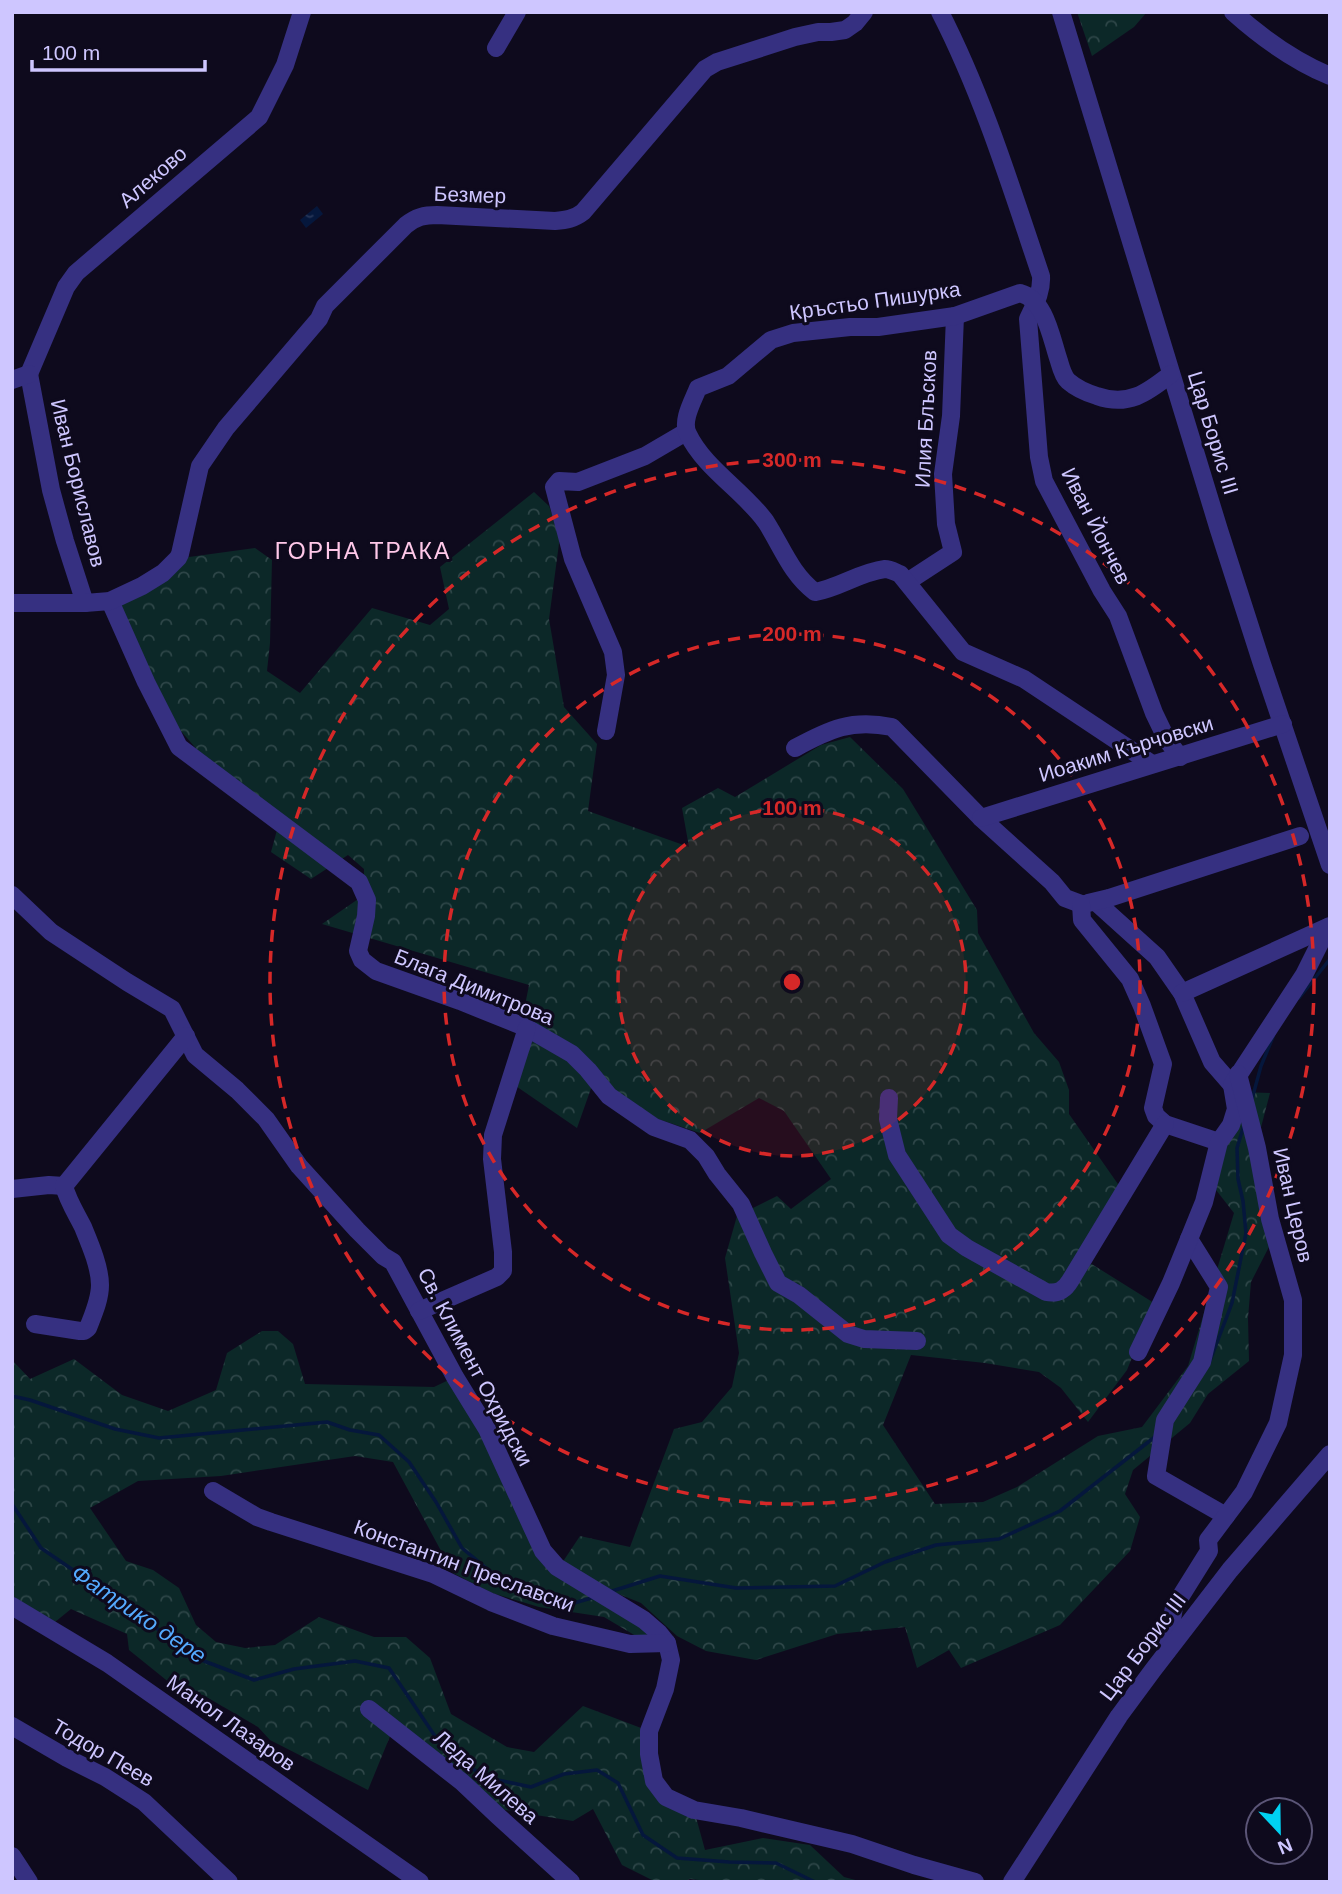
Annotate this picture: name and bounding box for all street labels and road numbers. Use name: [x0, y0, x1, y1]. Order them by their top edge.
street label: Алеково: [114, 141, 191, 212]
street label: Безмер: [433, 182, 507, 207]
street label: Кръстьо Пишурка: [788, 277, 962, 324]
street label: Илия Блъсков: [910, 349, 941, 488]
street label: Цар Борис III: [1184, 368, 1243, 497]
street label: Иван Бориславов: [46, 397, 110, 569]
street label: Иван Йончев: [1057, 464, 1136, 588]
street label: Иоаким Кърчовски: [1036, 711, 1216, 786]
street label: Блага Димитрова: [391, 944, 558, 1029]
street label: Иван Церов: [1269, 1145, 1318, 1264]
street label: Св. Климент Охридски: [413, 1264, 537, 1470]
street label: Константин Преславски: [351, 1515, 577, 1616]
street label: Цар Борис III: [1095, 1589, 1190, 1705]
street label: Манол Лазаров: [163, 1670, 300, 1775]
street label: Тодор Пеев: [48, 1714, 158, 1791]
street label: Леда Милева: [430, 1725, 543, 1828]

